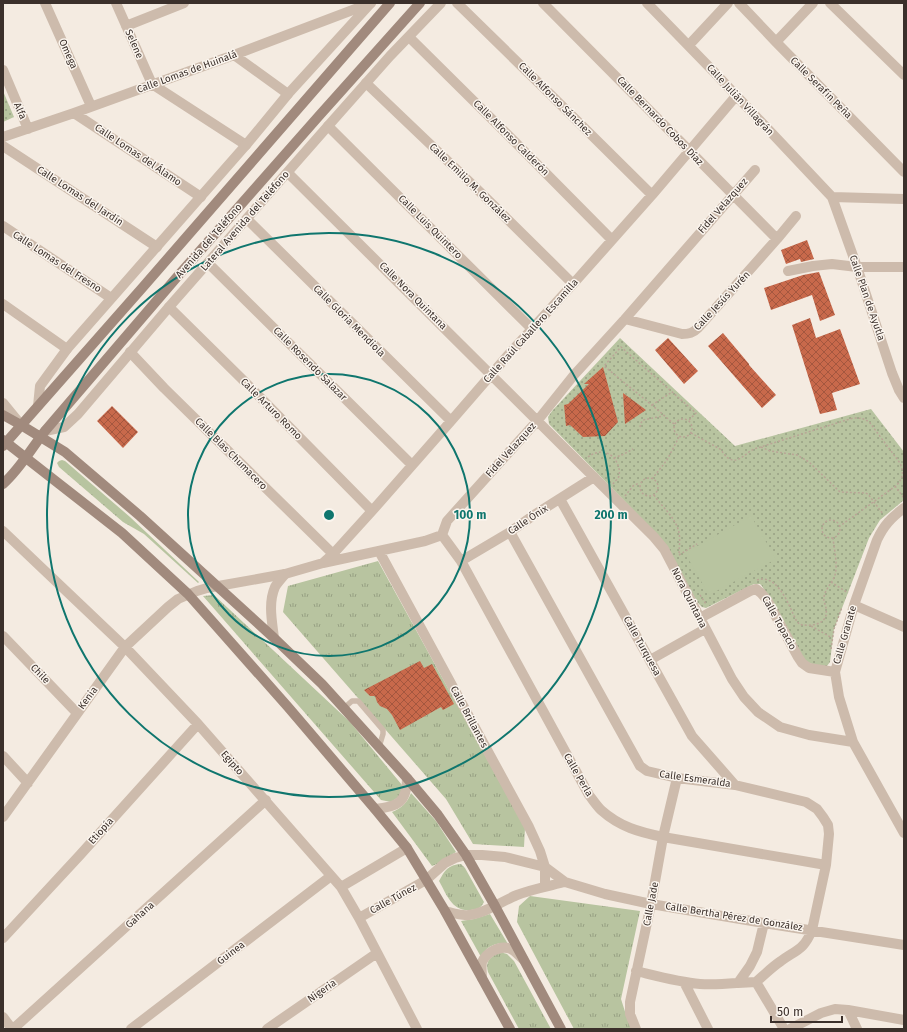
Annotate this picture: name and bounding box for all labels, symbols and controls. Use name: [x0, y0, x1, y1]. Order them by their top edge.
street label: Selene: [122, 28, 146, 60]
street label: Omega: [56, 37, 80, 71]
street label: Calle Lomas de Huinalá: [135, 48, 239, 96]
street label: Calle Serafín Peña: [788, 54, 855, 121]
street label: Calle Alfonso Sánchez: [516, 60, 595, 139]
street label: Calle Julián Villagrán: [704, 62, 776, 138]
street label: Calle Bernardo Cobos Díaz: [614, 73, 707, 168]
street label: Calle Alfonso Calderón: [471, 98, 551, 178]
street label: Alfa: [11, 101, 29, 121]
street label: Calle Lomas del Álamo: [92, 120, 185, 189]
street label: Calle Emilio M. González: [427, 141, 514, 225]
street label: Calle Lomas del Jardín: [35, 163, 126, 228]
street label: Lateral Avenida del Teléfono: [198, 169, 292, 273]
street label: Fidel Velazquez: [696, 175, 751, 236]
street label: Calle Luis Quintero: [396, 193, 464, 261]
street label: Avenida del Teléfono: [173, 201, 245, 281]
street label: Calle Lomas del Fresno: [10, 229, 104, 295]
street label: Calle Plan de Ayutla: [847, 254, 887, 342]
street label: Calle Nora Quintana: [377, 260, 449, 332]
street label: Calle Jesús Yurén: [691, 268, 753, 333]
street label: Calle Raúl Caballero Escamilla: [480, 276, 581, 385]
street label: Calle Gloria Mendiola: [311, 283, 387, 359]
street label: Calle Rosendo Salazar: [271, 325, 350, 404]
street label: Calle Arturo Romo: [238, 376, 304, 442]
street label: Calle Blas Chumacero: [192, 415, 270, 493]
street label: Fidel Velazquez: [483, 420, 539, 480]
street label: Calle Ónix: [505, 501, 550, 537]
centre of rings: [322, 508, 336, 522]
text: 100 m: [454, 508, 486, 522]
text: 200 m: [594, 508, 628, 522]
street label: Nora Quintana: [669, 566, 709, 630]
street label: Calle Topacio: [759, 594, 799, 652]
street label: Calle Granate: [831, 604, 859, 666]
street label: Calle Turquesa: [621, 614, 663, 678]
street label: Chile: [28, 662, 52, 686]
street label: Kenia: [76, 684, 100, 712]
street label: Calle Brillantes: [448, 684, 490, 750]
street label: Egipto: [218, 748, 246, 778]
street label: Calle Perla: [561, 751, 595, 799]
street label: Calle Esmeralda: [659, 768, 731, 790]
street label: Etiopía: [85, 815, 116, 847]
street label: Calle Túnez: [367, 880, 419, 917]
street label: Calle Jade: [641, 881, 661, 927]
street label: Gahana: [123, 899, 157, 931]
street label: Calle Bertha Pérez de González: [664, 900, 804, 934]
street label: Guinea: [215, 939, 247, 967]
street label: Nigeria: [305, 977, 339, 1005]
scale bar: [771, 998, 842, 1024]
text: 50 m: [777, 1005, 803, 1019]

